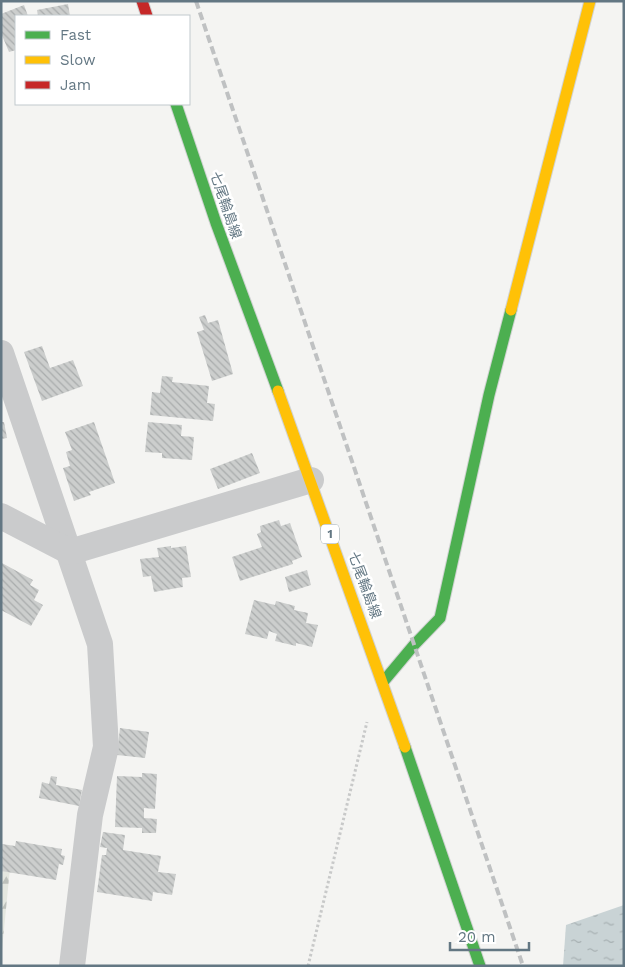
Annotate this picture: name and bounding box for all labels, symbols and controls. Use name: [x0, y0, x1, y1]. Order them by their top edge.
legend: [15, 15, 190, 105]
text: Fast: [60, 26, 92, 44]
text: Slow: [60, 51, 96, 69]
text: Jam: [60, 76, 91, 94]
street label: 七尾輪島線: [207, 169, 245, 241]
road number: 1: [321, 524, 339, 544]
street label: 七尾輪島線: [346, 549, 384, 621]
scale bar: [450, 920, 529, 952]
text: 20 m: [458, 928, 496, 946]

